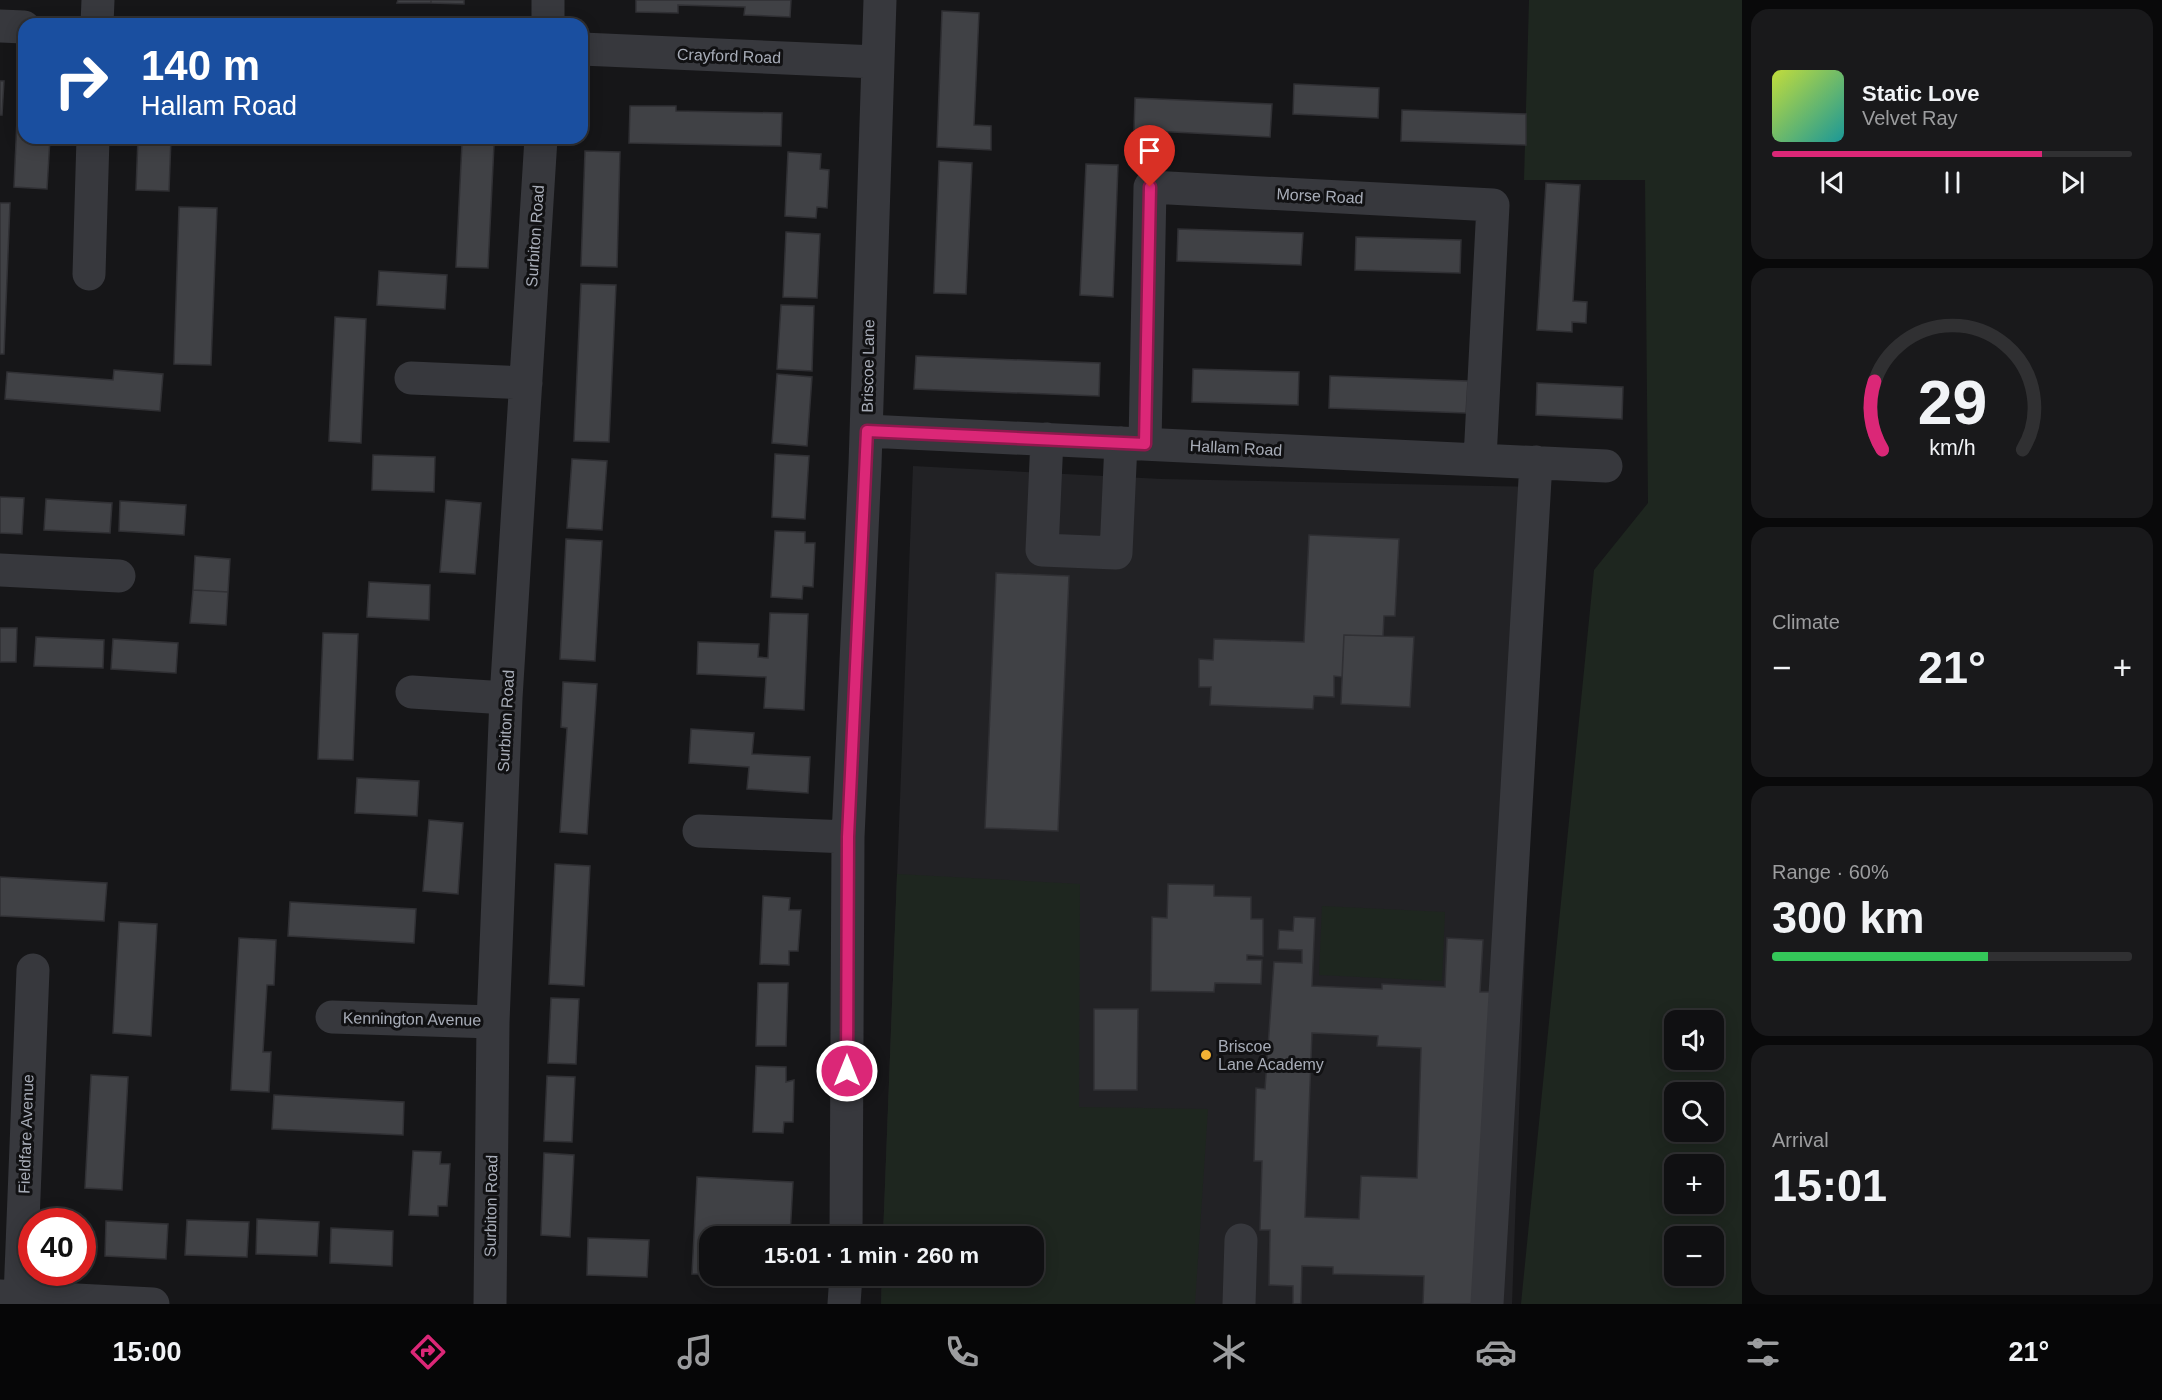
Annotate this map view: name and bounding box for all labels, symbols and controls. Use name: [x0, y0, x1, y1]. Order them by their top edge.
icon: right: [42, 42, 120, 120]
text: 140 m: [141, 42, 260, 89]
street label: Crayford Road: [677, 46, 781, 66]
text: Static Love: [1862, 81, 1979, 106]
text: Hallam Road: [141, 91, 297, 121]
text: Velvet Ray: [1862, 107, 1958, 129]
pin: [1124, 125, 1175, 187]
icon: arrive: [1133, 134, 1166, 167]
icon: previous: [1816, 166, 1849, 199]
icon: pause: [1936, 166, 1969, 199]
icon: next: [2056, 166, 2089, 199]
street label: Surbiton Road: [523, 184, 547, 288]
street label: Morse Road: [1276, 185, 1364, 207]
street label: Briscoe Lane: [859, 319, 877, 413]
text: 29: [1917, 368, 1987, 437]
text: km/h: [1929, 436, 1975, 460]
street label: Hallam Road: [1189, 437, 1283, 459]
text: Climate: [1772, 611, 1840, 633]
text: 21°: [1918, 642, 1986, 693]
text: −: [1772, 649, 1791, 686]
text: +: [2113, 649, 2132, 686]
street label: Surbiton Road: [495, 669, 517, 773]
text: Range · 60%: [1772, 861, 1889, 883]
text: 300 km: [1772, 892, 1925, 943]
street label: Kennington Avenue: [343, 1009, 481, 1029]
map controls: [1664, 1010, 1724, 1286]
button: sound: [1664, 1010, 1724, 1070]
place label: Briscoe Lane Academy: [1218, 1038, 1324, 1073]
position arrow: [815, 1039, 879, 1103]
marker: Briscoe Lane Academy: [1199, 1048, 1213, 1062]
street label: Fieldfare Avenue: [15, 1074, 37, 1194]
button: search: [1664, 1082, 1724, 1142]
text: Arrival: [1772, 1129, 1829, 1151]
button: +: [1664, 1154, 1724, 1214]
street label: Surbiton Road: [482, 1155, 500, 1257]
text: 15:01: [1772, 1160, 1887, 1211]
speed limit sign: 40: [18, 1208, 96, 1286]
button: −: [1664, 1226, 1724, 1286]
text: 15:01 · 1 min · 260 m: [764, 1243, 979, 1268]
icon: directions: [407, 1331, 449, 1373]
icon: music: [674, 1331, 716, 1373]
icon: phone: [941, 1331, 983, 1373]
icon: climate: [1208, 1331, 1250, 1373]
icon: car: [1475, 1331, 1517, 1373]
icon: filters: [1742, 1331, 1784, 1373]
text: 15:00: [113, 1337, 182, 1367]
text: 21°: [2009, 1337, 2049, 1367]

